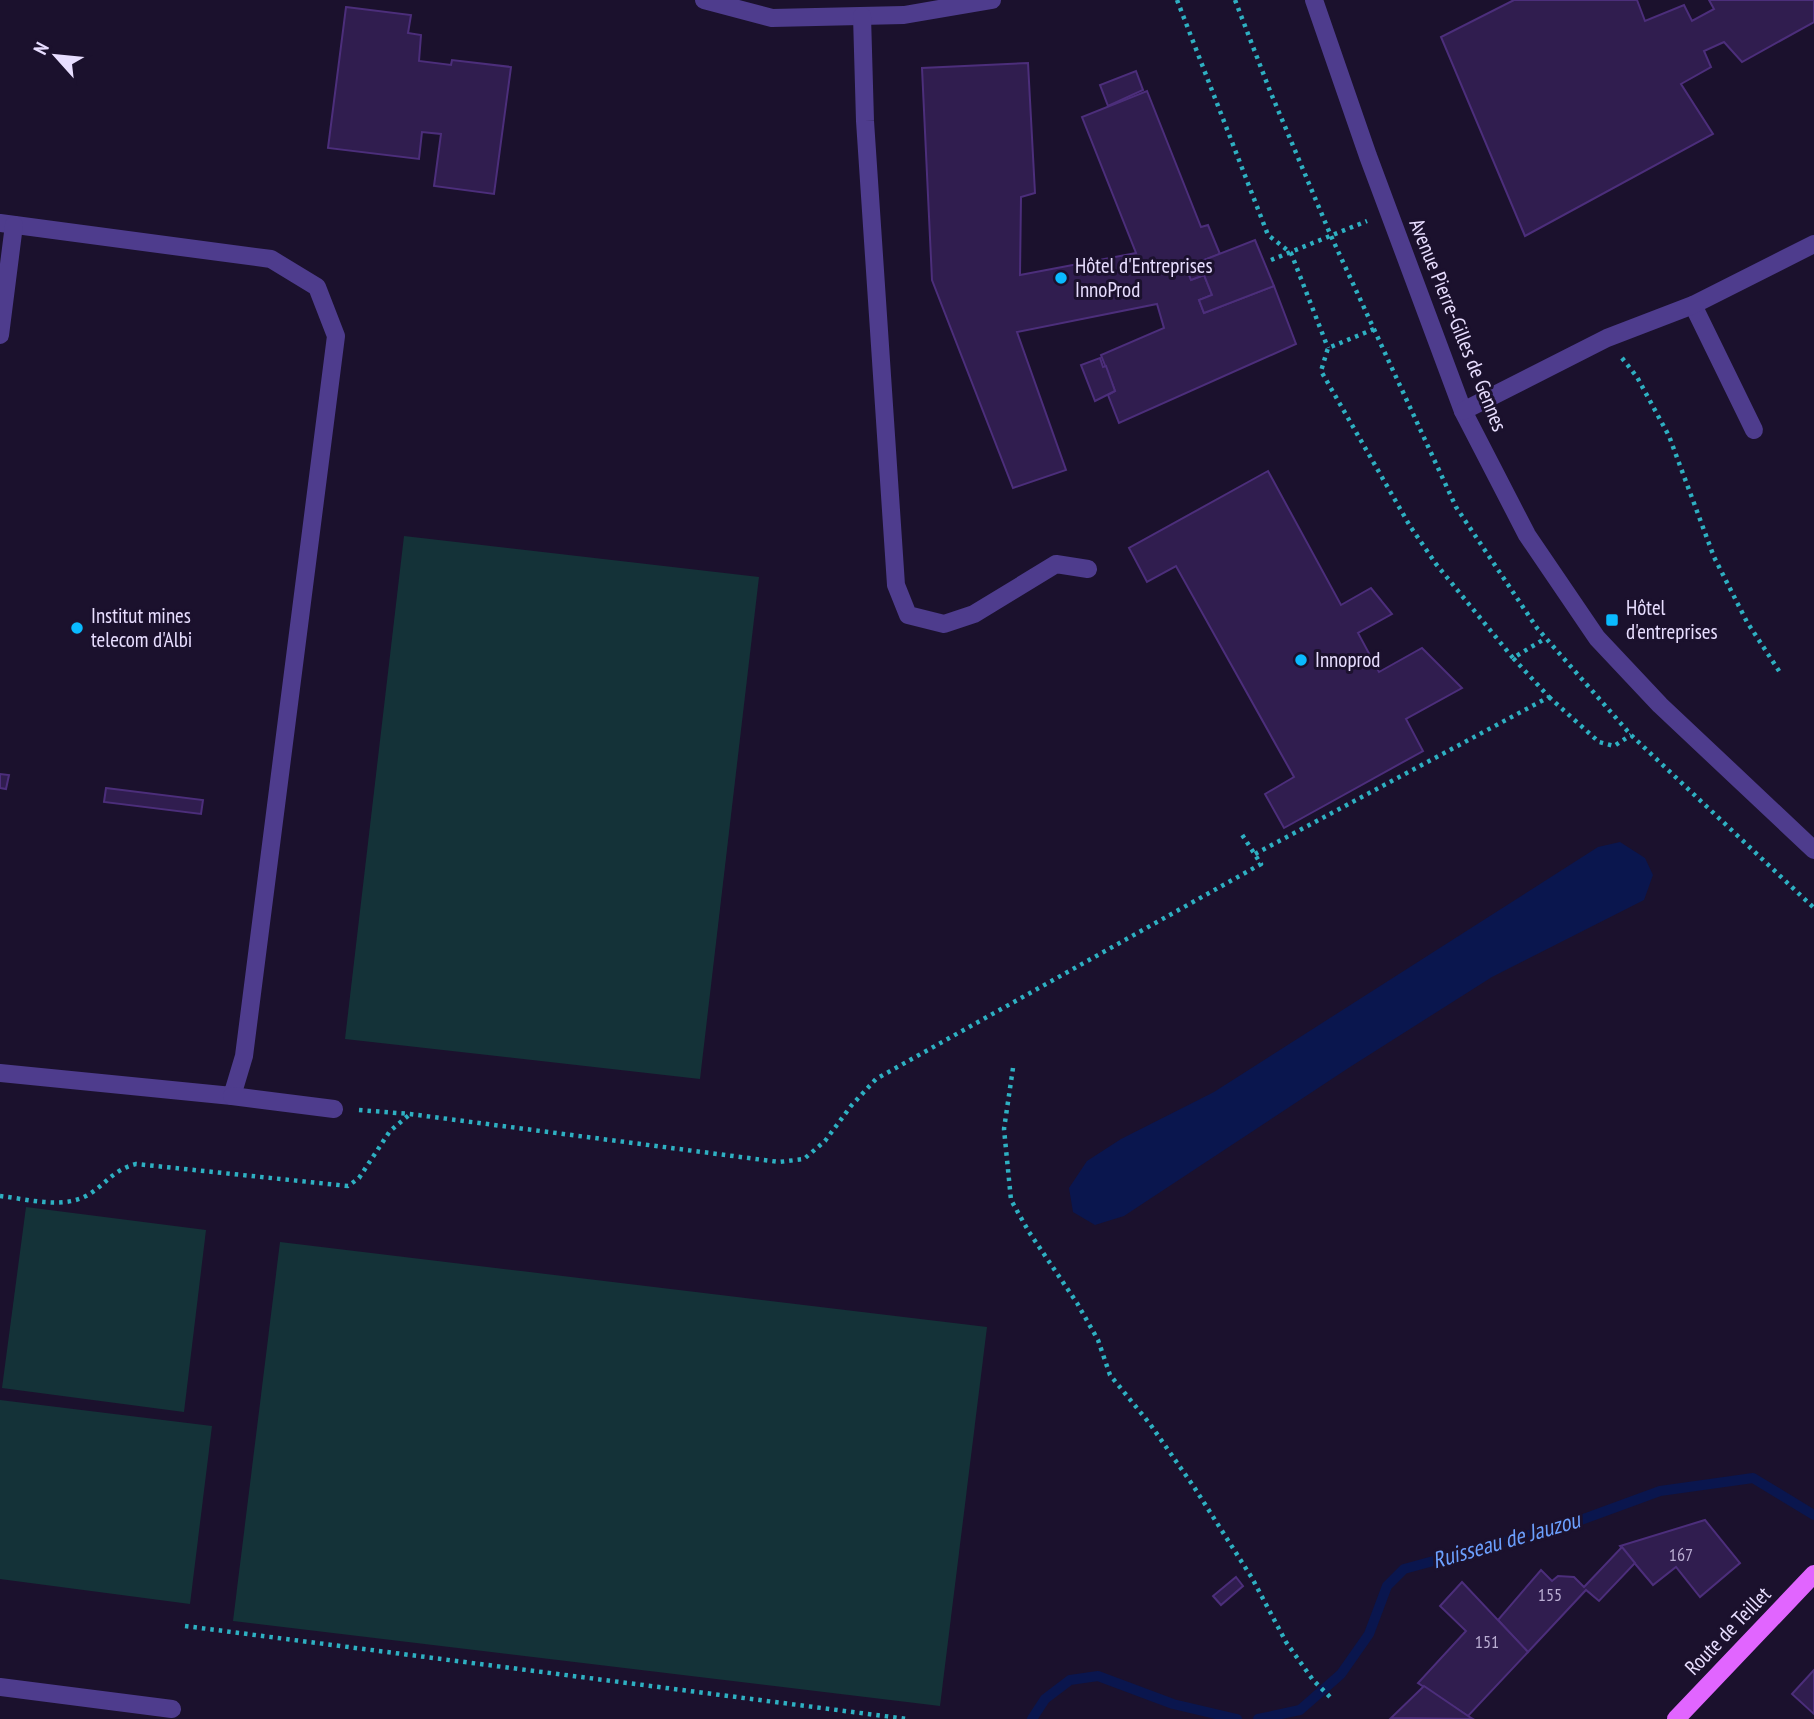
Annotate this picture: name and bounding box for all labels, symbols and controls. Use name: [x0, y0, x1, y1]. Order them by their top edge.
north arrow: [21, 21, 91, 91]
text: N: [28, 38, 54, 58]
street label: Avenue Pierre-Gilles de Gennes: [1403, 215, 1513, 435]
place label: Hôtel d'Entreprises InnoProd: [1075, 252, 1213, 303]
marker: Hôtel d'Entreprises InnoProd: [1053, 270, 1069, 286]
place label: Hôtel d'entreprises: [1626, 594, 1718, 645]
place label: Institut mines telecom d'Albi: [91, 602, 192, 653]
marker: Hôtel d'entreprises: [1604, 612, 1620, 628]
marker: Institut mines telecom d'Albi: [69, 620, 85, 636]
place label: Innoprod: [1315, 646, 1380, 673]
marker: Innoprod: [1293, 652, 1309, 668]
water label: Ruisseau de Jauzou: [1429, 1504, 1585, 1574]
house number: 167: [1669, 1543, 1693, 1566]
street label: Route de Teillet: [1679, 1581, 1777, 1681]
house number: 155: [1538, 1583, 1562, 1606]
house number: 151: [1475, 1630, 1499, 1653]

